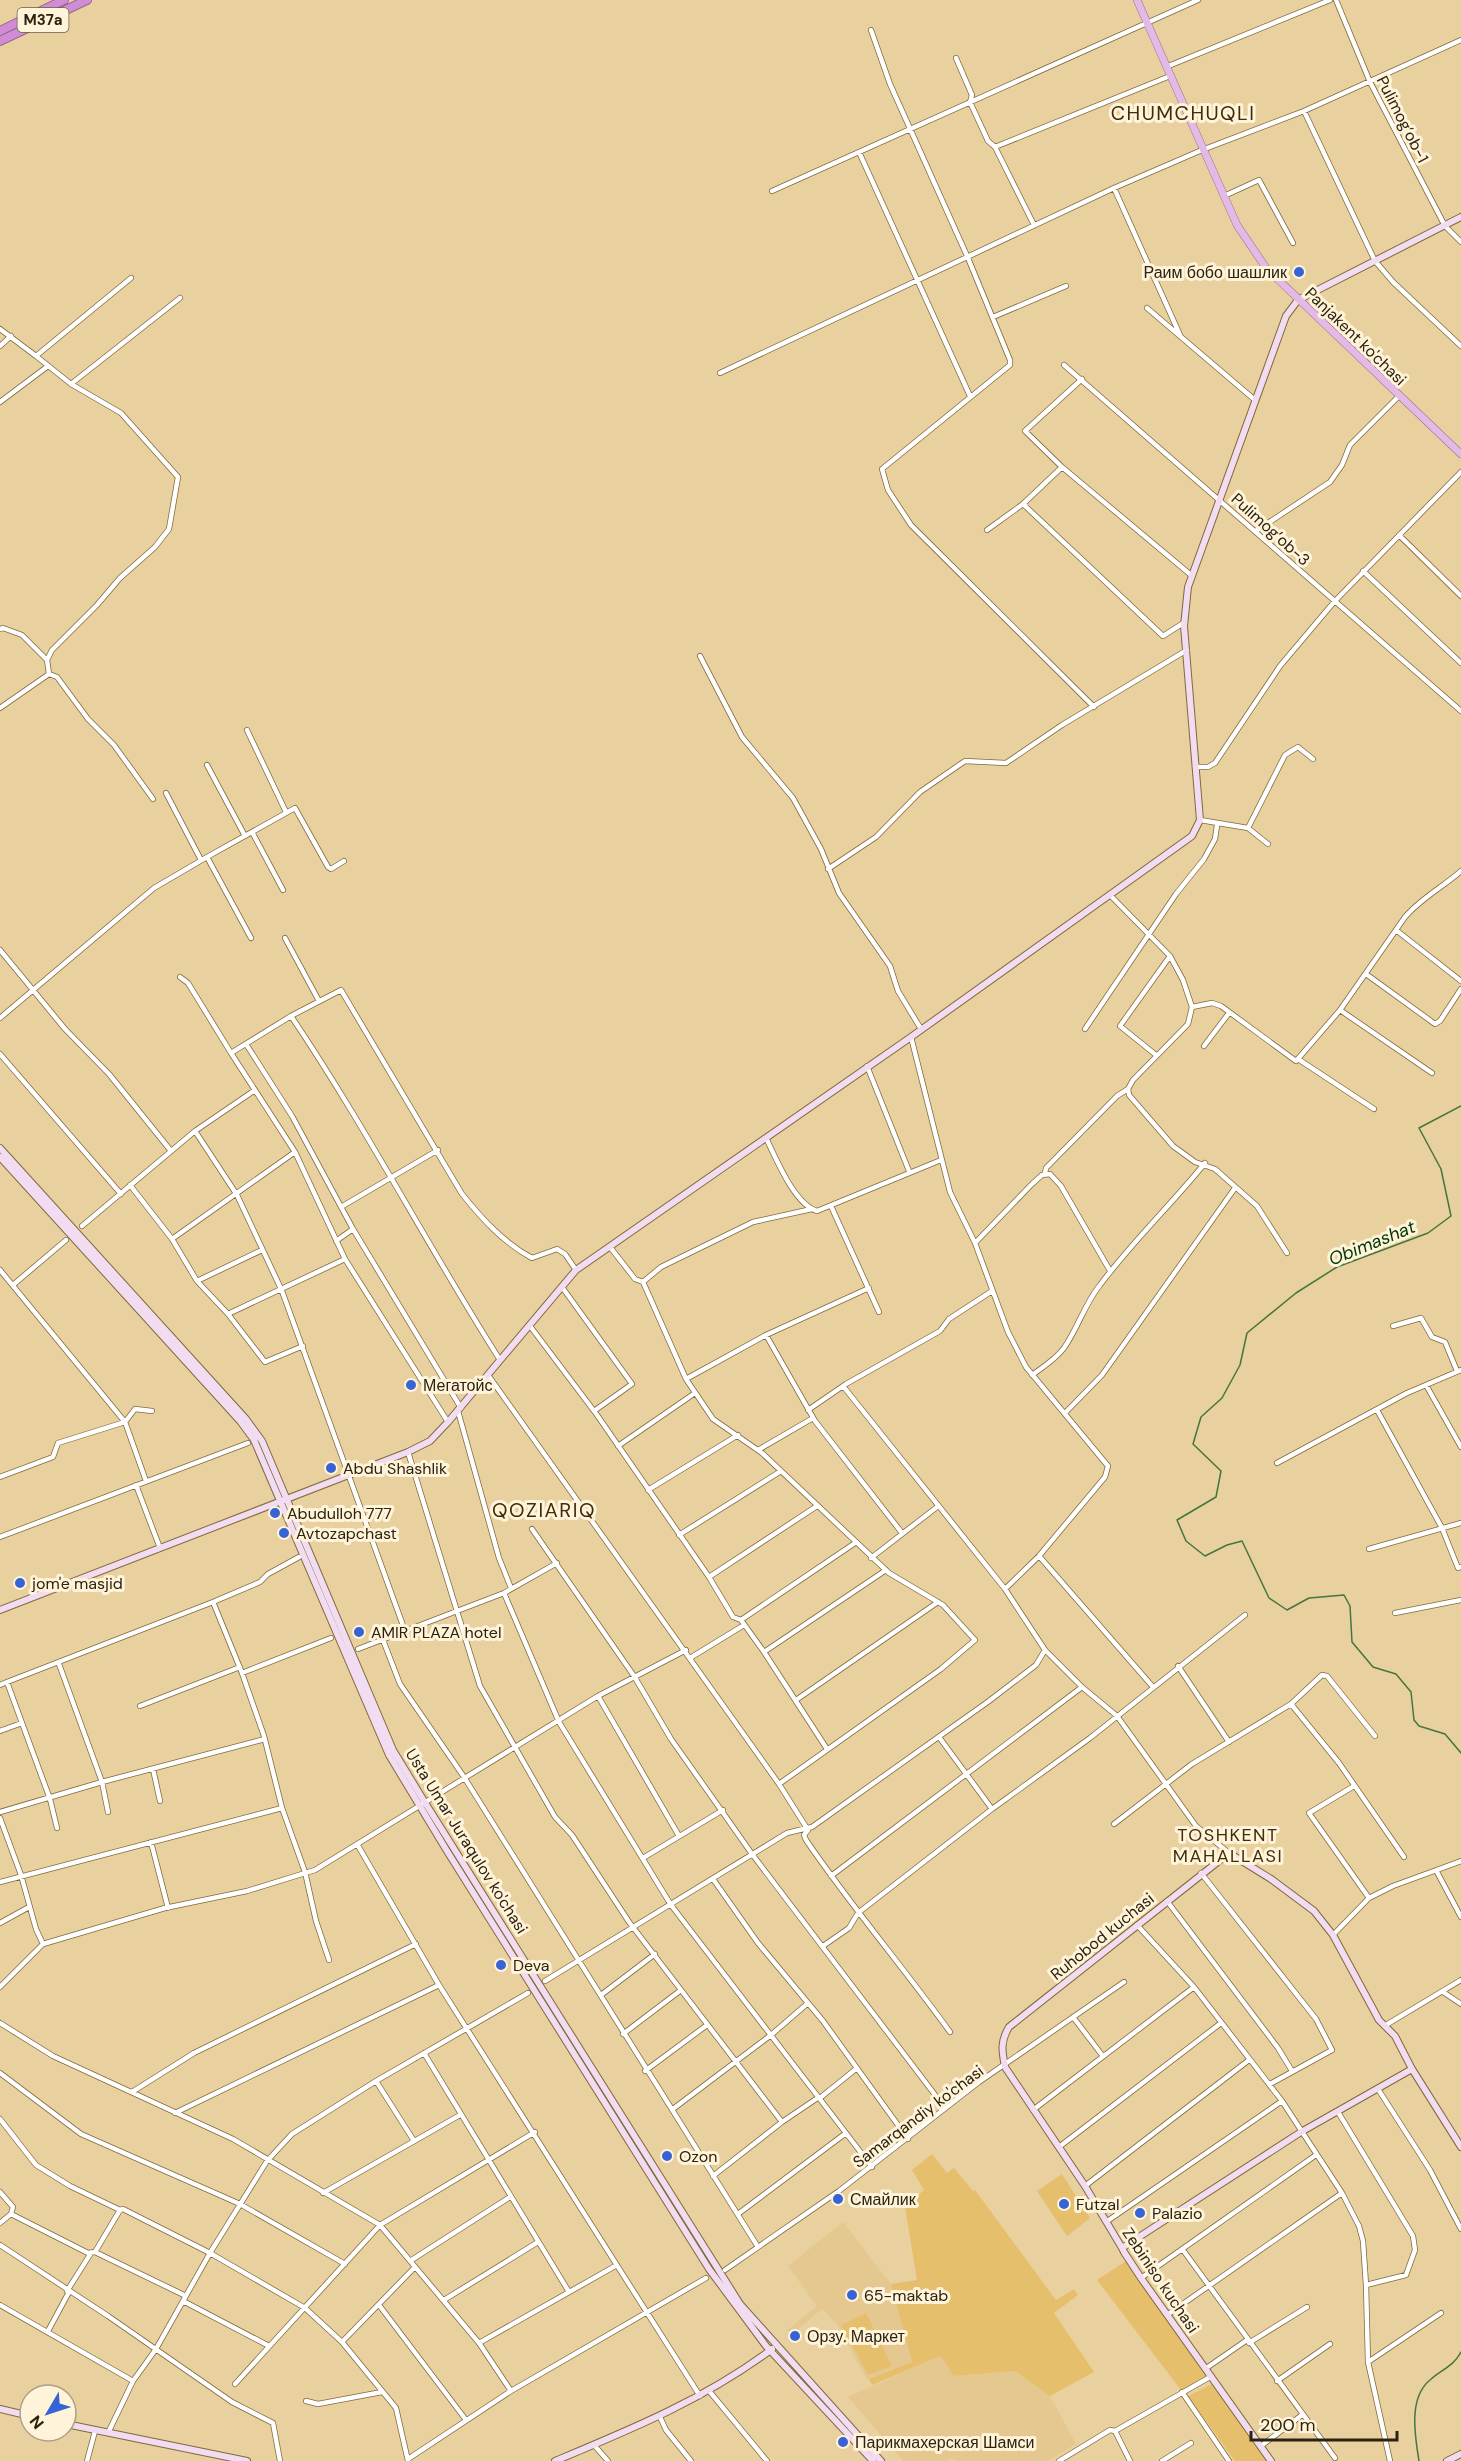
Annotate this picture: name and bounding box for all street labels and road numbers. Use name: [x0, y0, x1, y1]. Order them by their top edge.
road number: M37a: [18, 8, 68, 32]
street label: Pulimog’ob-1: [1372, 72, 1433, 166]
street label: Panjakent ko'chasi: [1301, 283, 1411, 390]
street label: Pulimog’ob-3: [1227, 488, 1315, 570]
street label: Usta Umar Juraqulov ko'chasi: [401, 1745, 532, 1938]
street label: Ruhobod kuchasi: [1046, 1888, 1158, 1985]
street label: Samarqandiy ko'chasi: [849, 2060, 988, 2173]
street label: Zebiniso kuchasi: [1118, 2224, 1204, 2337]

